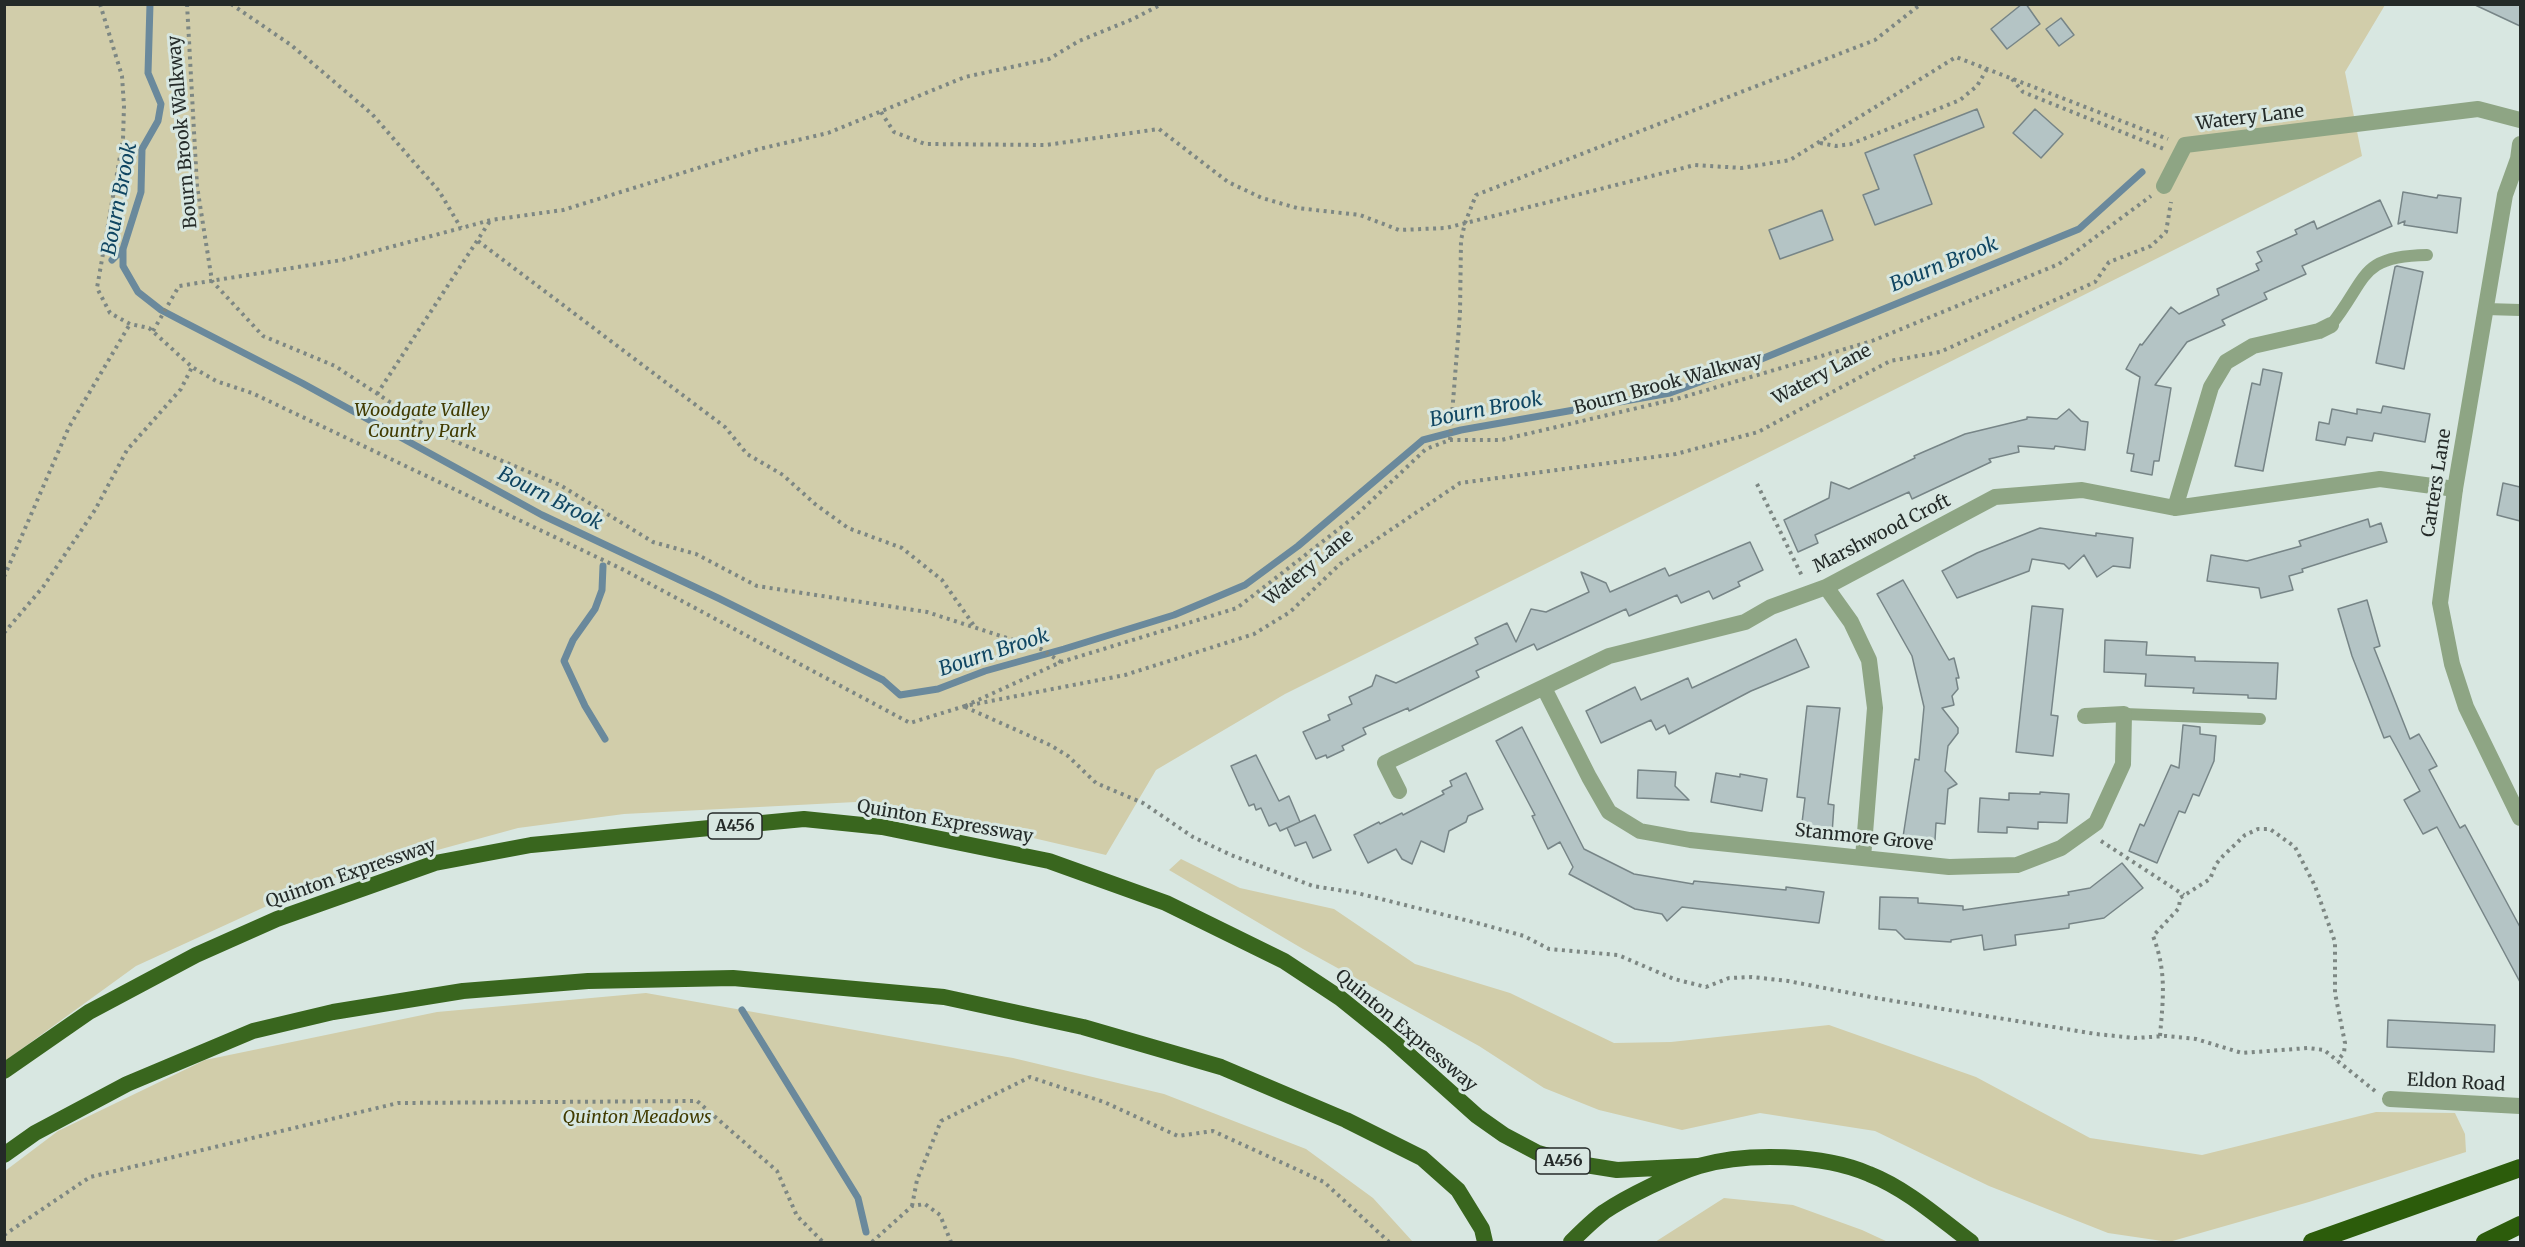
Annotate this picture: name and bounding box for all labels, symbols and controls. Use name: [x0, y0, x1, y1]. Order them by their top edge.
street label: Bourn Brook Walkway: [164, 34, 202, 230]
street label: Watery Lane: [2195, 101, 2305, 135]
water label: Bourn Brook: [97, 141, 143, 257]
water label: Bourn Brook: [1887, 232, 2001, 298]
street label: Watery Lane: [1769, 340, 1875, 410]
street label: Bourn Brook Walkway: [1572, 348, 1764, 420]
water label: Bourn Brook: [1428, 387, 1544, 433]
park label: Woodgate Valley Country Park: [354, 400, 490, 442]
street label: Carters Lane: [2418, 427, 2456, 539]
water label: Bourn Brook: [494, 462, 606, 536]
street label: Marshwood Croft: [1810, 490, 1954, 578]
street label: Watery Lane: [1260, 525, 1358, 611]
water label: Bourn Brook: [936, 624, 1052, 682]
street label: Quinton Expressway: [855, 796, 1035, 848]
road number: A456: [708, 813, 762, 839]
street label: Stanmore Grove: [1794, 820, 1934, 856]
street label: Quinton Expressway: [263, 835, 439, 913]
street label: Quinton Expressway: [1331, 965, 1481, 1097]
street label: Eldon Road: [2406, 1070, 2506, 1096]
park label: Quinton Meadows: [563, 1107, 711, 1129]
road number: A456: [1536, 1148, 1590, 1174]

